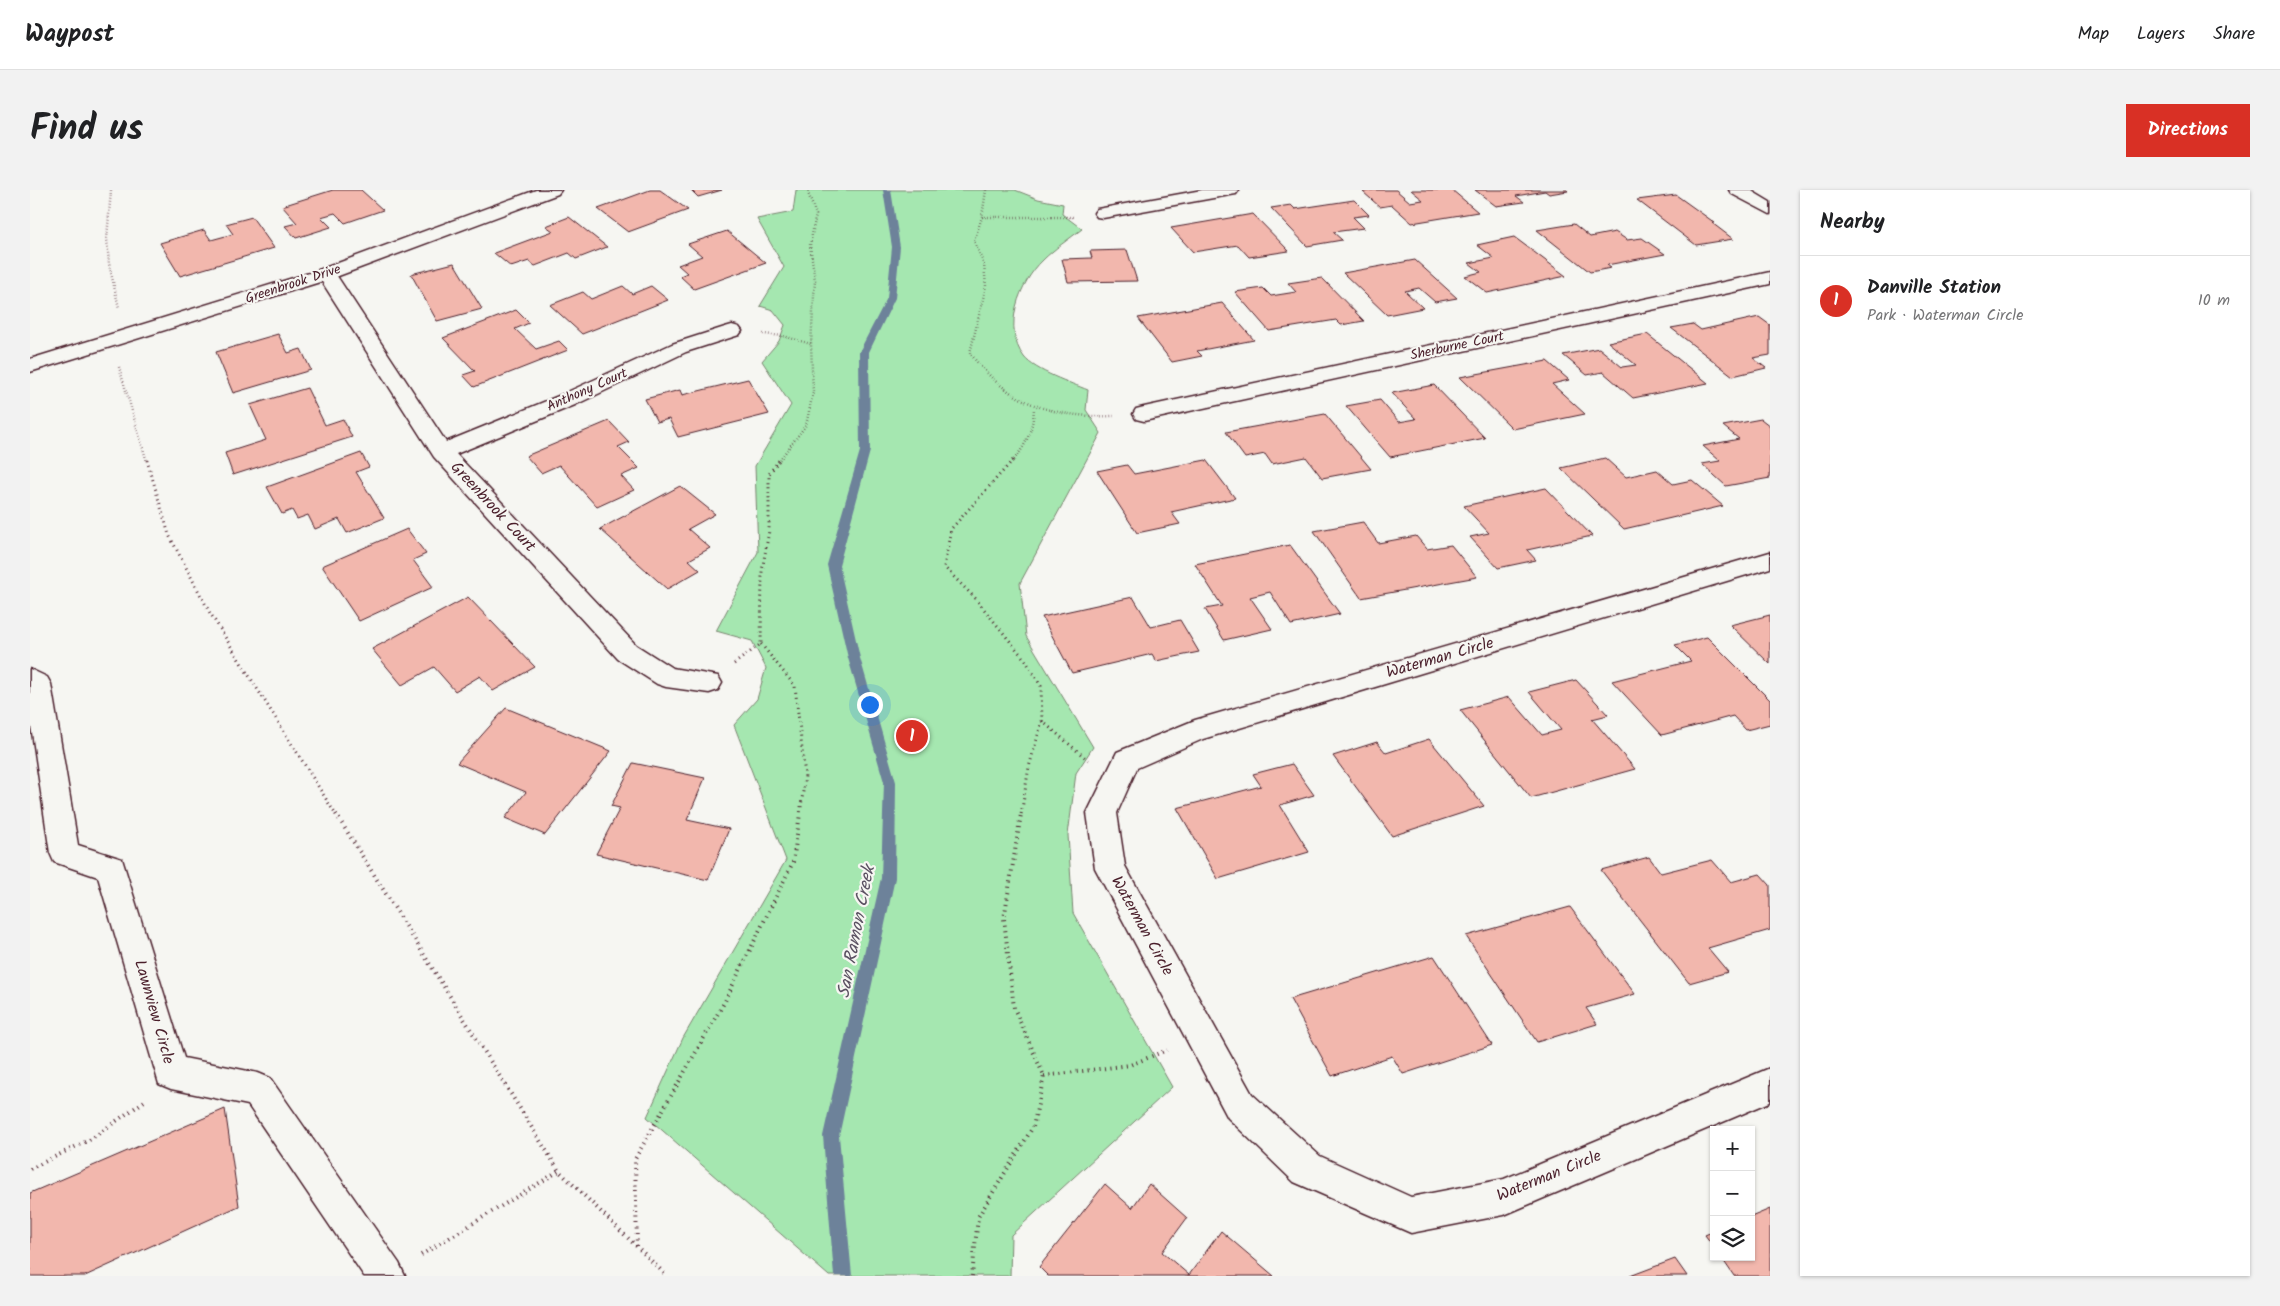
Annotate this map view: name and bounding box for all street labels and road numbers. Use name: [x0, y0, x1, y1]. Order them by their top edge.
street label: Greenbrook Drive: [242, 258, 344, 310]
street label: Sherburne Court: [1408, 325, 1507, 367]
street label: Anthony Court: [543, 362, 631, 418]
street label: Greenbrook Court: [444, 456, 542, 559]
street label: Waterman Circle: [1383, 631, 1497, 685]
street label: Waterman Circle: [1104, 871, 1180, 981]
street label: Lawnview Circle: [127, 957, 181, 1067]
street label: Waterman Circle: [1493, 1144, 1605, 1208]

